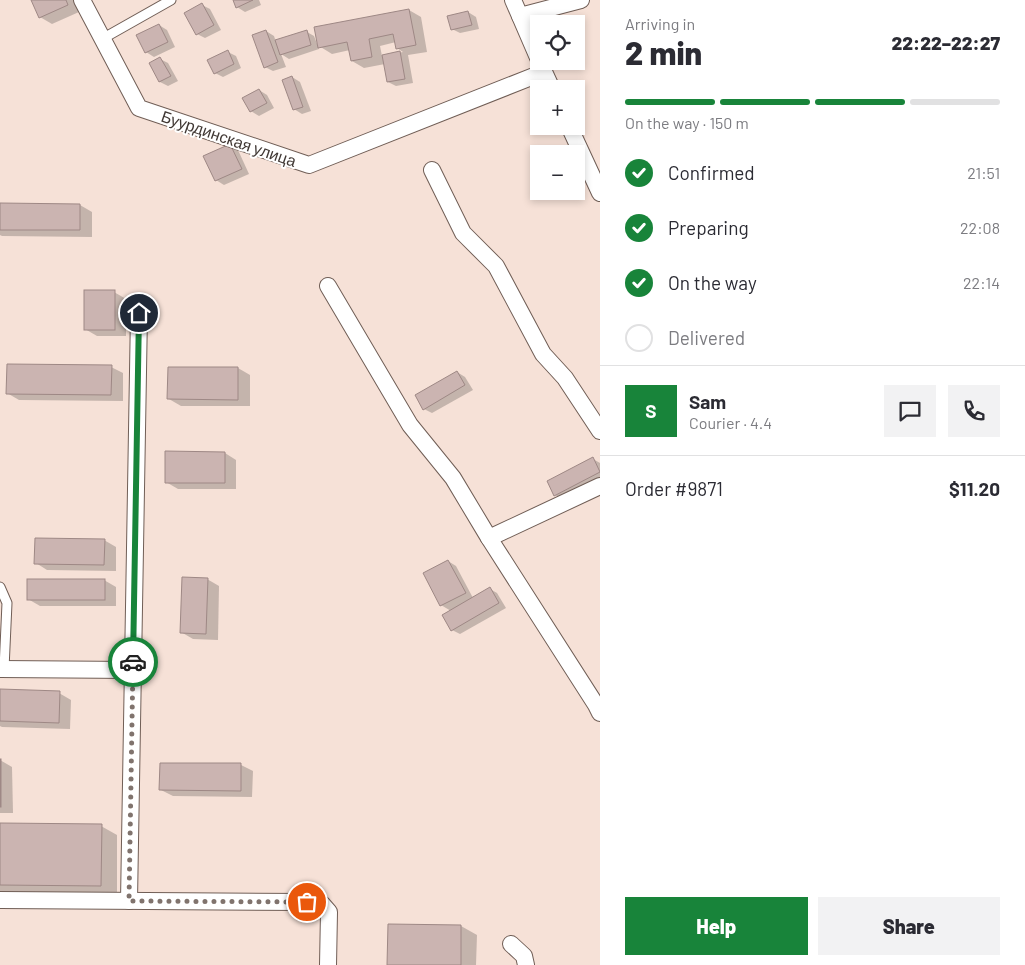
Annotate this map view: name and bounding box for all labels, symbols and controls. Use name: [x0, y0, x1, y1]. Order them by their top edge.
text: Arriving in: [625, 14, 695, 33]
map controls: [530, 15, 585, 200]
button: locate: [530, 15, 585, 70]
text: 22:22–22:27: [891, 31, 1000, 54]
text: 2 min: [625, 33, 702, 71]
button: +: [530, 80, 585, 135]
street label: Буурдинская улица: [159, 106, 299, 170]
text: On the way · 150 m: [625, 113, 749, 132]
button: −: [530, 145, 585, 200]
icon: check: [625, 159, 653, 187]
text: Confirmed: [668, 161, 755, 184]
text: 21:51: [967, 163, 1000, 182]
icon: check: [625, 214, 653, 242]
text: Preparing: [668, 216, 749, 239]
text: 22:08: [960, 218, 1000, 237]
icon: check: [625, 269, 653, 297]
text: On the way: [668, 271, 757, 294]
text: 22:14: [963, 273, 1000, 292]
pin: [118, 292, 160, 334]
icon: home: [125, 299, 153, 327]
text: Delivered: [668, 326, 745, 349]
button: chat: [884, 385, 936, 437]
button: phone: [948, 385, 1000, 437]
text: Sam: [689, 390, 726, 413]
text: S: [645, 399, 657, 422]
text: Courier · 4.4: [689, 413, 772, 432]
text: Order #9871: [625, 477, 723, 500]
text: $11.20: [949, 477, 1000, 500]
courier: [108, 637, 158, 687]
icon: car: [119, 648, 147, 676]
pin: [286, 881, 328, 923]
icon: bag: [293, 888, 321, 916]
button: Help: [625, 897, 808, 955]
button: Share: [818, 897, 1000, 955]

